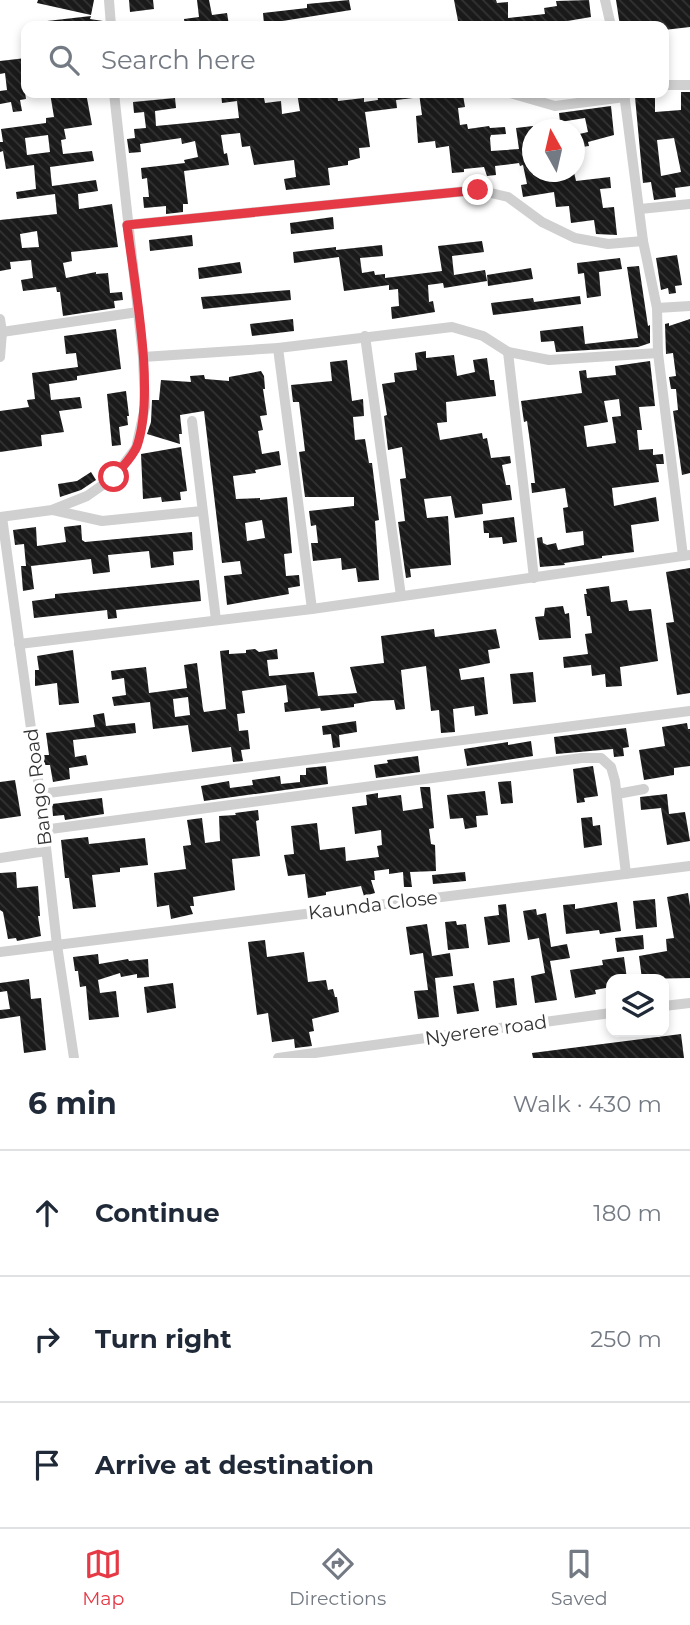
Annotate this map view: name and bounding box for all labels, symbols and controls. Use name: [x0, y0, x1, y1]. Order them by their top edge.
search box: [21, 21, 669, 98]
icon: search: [45, 41, 83, 79]
text: Search here: [101, 44, 256, 76]
north arrow: [522, 119, 585, 182]
route end: [462, 174, 493, 205]
route start: [98, 461, 129, 492]
street label: Bango Road: [19, 727, 57, 847]
street label: Kaunda Close: [307, 886, 439, 924]
map controls: [606, 974, 669, 1037]
button: layers: [606, 974, 669, 1037]
street label: Nyerere road: [424, 1010, 548, 1050]
text: 6 min: [28, 1085, 117, 1122]
text: Walk · 430 m: [513, 1090, 662, 1118]
icon: ahead: [28, 1194, 66, 1232]
text: Continue: [95, 1197, 220, 1229]
text: 180 m: [593, 1199, 662, 1227]
icon: right: [28, 1320, 66, 1358]
text: Turn right: [95, 1323, 231, 1355]
text: 250 m: [590, 1325, 662, 1353]
icon: arrive: [28, 1446, 66, 1484]
text: Arrive at destination: [95, 1449, 374, 1481]
tab: Map: [82, 1545, 124, 1610]
tab: Directions: [289, 1545, 386, 1610]
tab: Saved: [551, 1545, 608, 1610]

